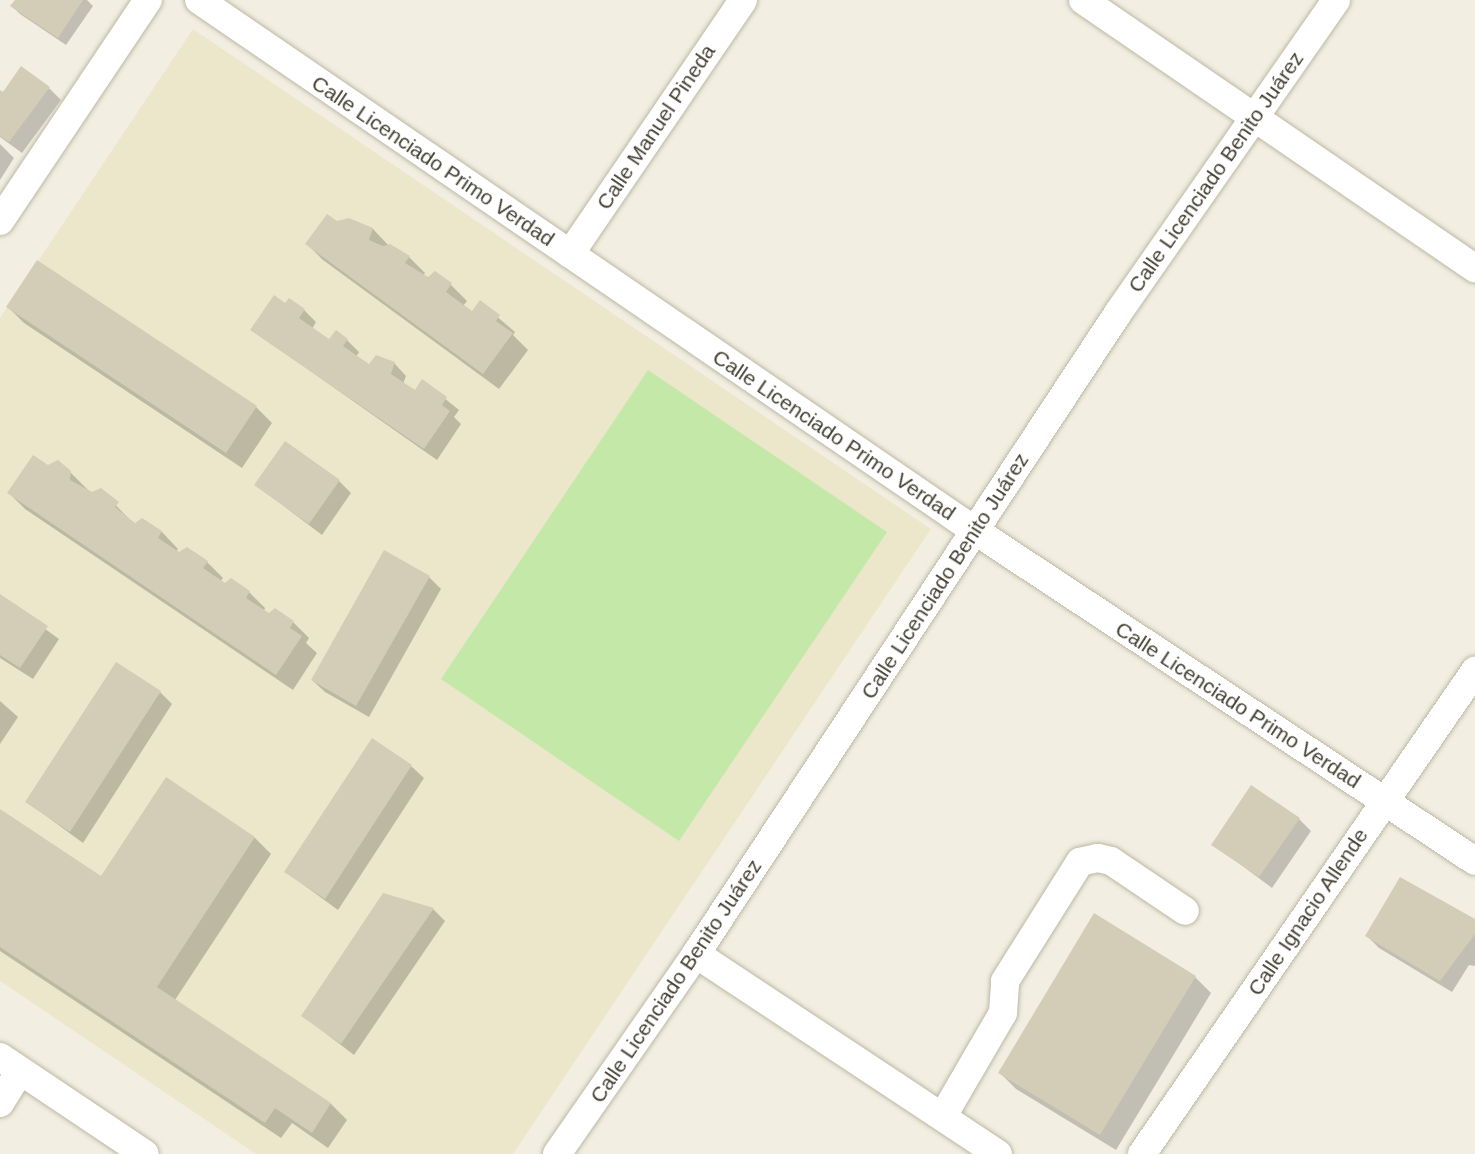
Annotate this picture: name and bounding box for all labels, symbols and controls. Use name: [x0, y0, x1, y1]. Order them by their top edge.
street label: Calle Manuel Pineda: [591, 40, 721, 214]
street label: Calle Licenciado Benito Juárez: [1123, 47, 1309, 297]
street label: Calle Licenciado Primo Verdad: [307, 70, 559, 252]
street label: Calle Licenciado Primo Verdad: [708, 344, 960, 526]
street label: Calle Licenciado Benito Juárez: [856, 448, 1034, 704]
street label: Calle Licenciado Primo Verdad: [1111, 616, 1365, 794]
street label: Calle Ignacio Allende: [1242, 823, 1374, 1001]
street label: Calle Licenciado Benito Juárez: [585, 854, 767, 1108]

